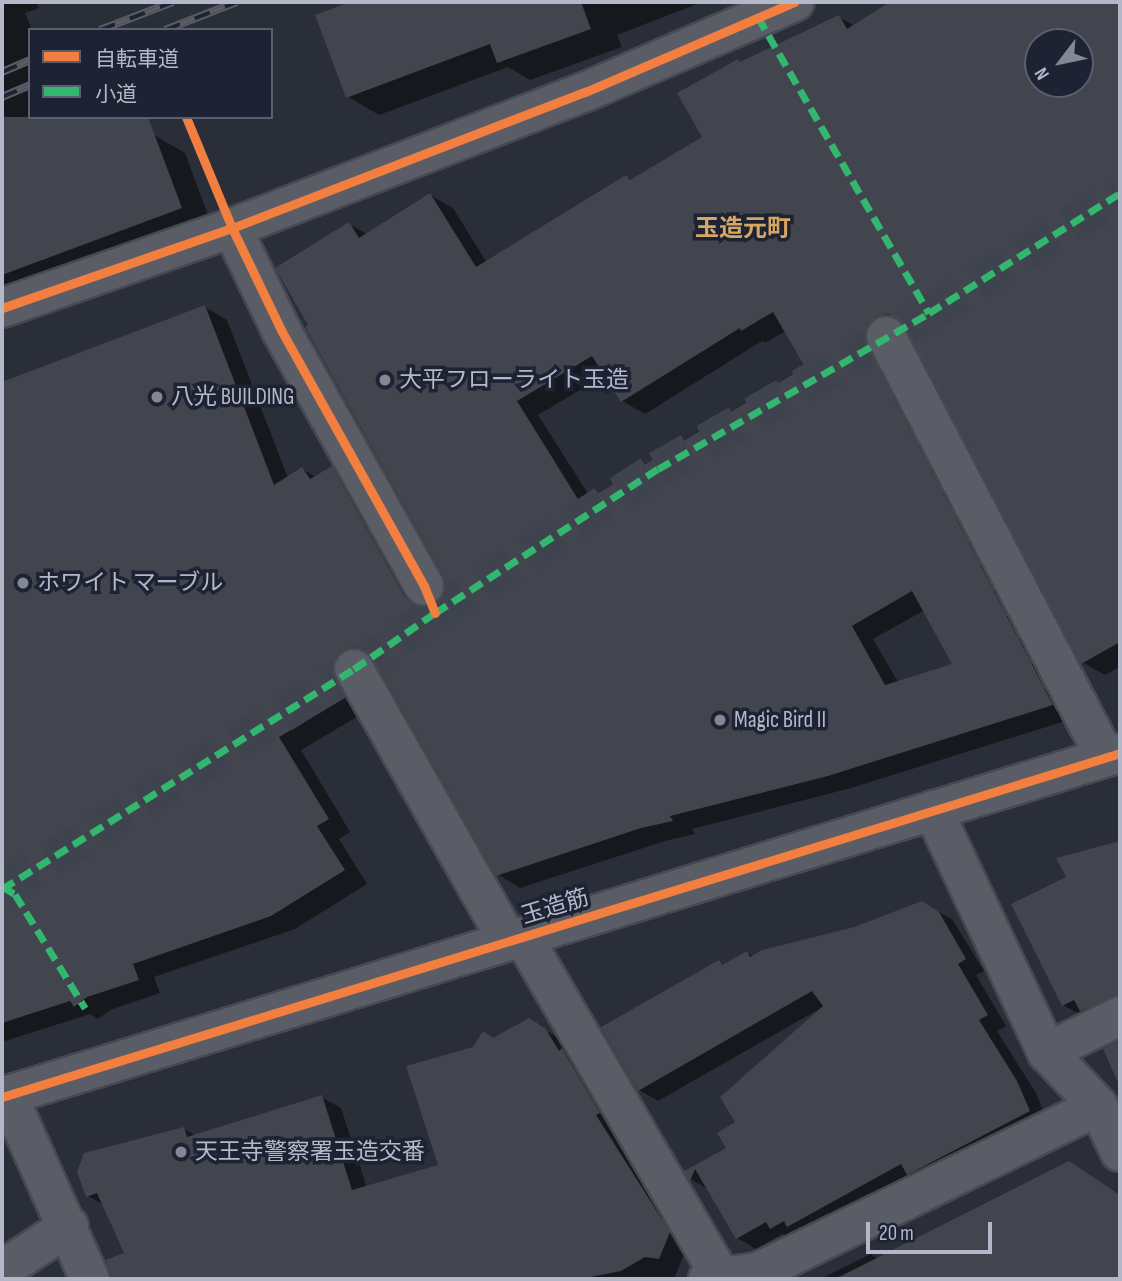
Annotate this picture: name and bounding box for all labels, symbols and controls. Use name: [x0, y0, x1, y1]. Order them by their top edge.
legend: [28, 28, 273, 119]
north arrow: [1024, 28, 1094, 98]
text: 自転車道: [95, 47, 179, 72]
text: N: [1030, 63, 1055, 84]
text: 小道: [95, 82, 137, 107]
district label: 玉造元町: [695, 215, 791, 243]
place label: 大平フローライト玉造: [399, 366, 629, 394]
marker: 大平フローライト玉造: [377, 372, 393, 388]
place label: 八光 BUILDING: [171, 383, 295, 411]
marker: 八光 BUILDING: [149, 389, 165, 405]
place label: ホワイト マーブル: [37, 569, 225, 597]
marker: ホワイト マーブル: [15, 575, 31, 591]
place label: Magic Bird II: [734, 706, 826, 734]
marker: Magic Bird II: [712, 712, 728, 728]
street label: 玉造筋: [518, 884, 592, 930]
place label: 天王寺警察署玉造交番: [195, 1138, 425, 1166]
marker: 天王寺警察署玉造交番: [173, 1144, 189, 1160]
scale bar: [870, 1208, 996, 1252]
text: 20 m: [879, 1221, 914, 1246]

